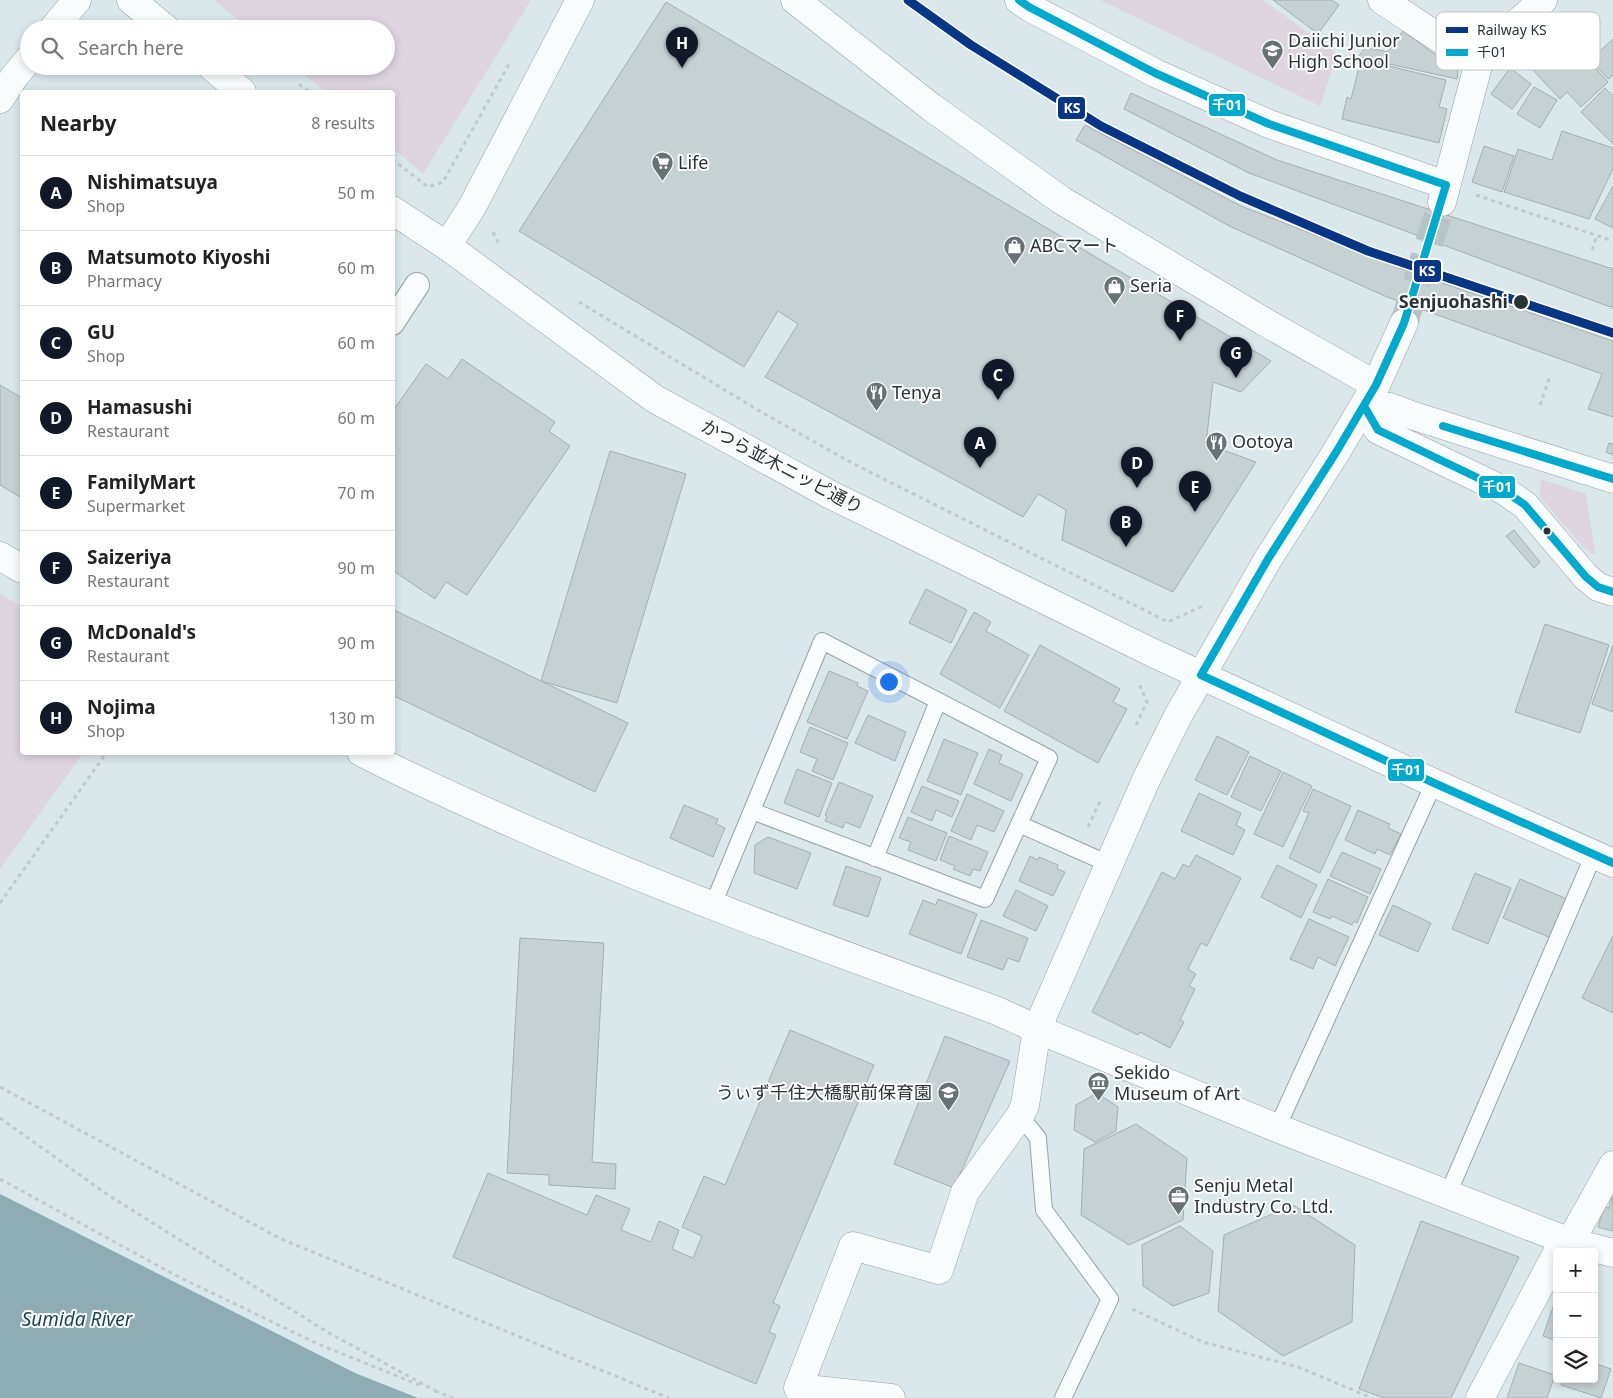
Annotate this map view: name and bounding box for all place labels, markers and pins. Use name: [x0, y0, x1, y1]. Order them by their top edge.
pin: H: [666, 27, 698, 68]
place label: Daiichi Junior High School: [1288, 28, 1400, 73]
school or university icon: Daiichi Junior High School: [1260, 39, 1284, 70]
place label: Life: [678, 150, 708, 174]
supermarket icon: Life: [650, 151, 674, 182]
place label: ABCマート: [1030, 233, 1119, 257]
shop icon: ABCマート: [1002, 234, 1026, 265]
place label: Seria: [1130, 273, 1172, 297]
shop icon: Seria: [1102, 274, 1126, 305]
place label: Senjuohashi: [1399, 289, 1508, 313]
marker: Senjuohashi: [1512, 293, 1530, 311]
pin: F: [1164, 300, 1196, 341]
pin: G: [1220, 337, 1252, 378]
pin: C: [982, 359, 1014, 400]
place label: Tenya: [892, 380, 941, 404]
restaurant icon: Tenya: [864, 381, 888, 412]
pin: A: [964, 427, 996, 468]
place label: Ootoya: [1232, 429, 1293, 453]
restaurant icon: Ootoya: [1204, 430, 1228, 461]
pin: D: [1121, 447, 1153, 488]
pin: E: [1179, 471, 1211, 512]
pin: B: [1110, 506, 1142, 547]
unlabelled marker: [1542, 526, 1552, 536]
place label: Sekido Museum of Art: [1114, 1060, 1241, 1105]
museum icon: Sekido Museum of Art: [1086, 1071, 1110, 1102]
place label: うぃず千住大橋駅前保育園: [716, 1080, 932, 1104]
school or university icon: うぃず千住大橋駅前保育園: [936, 1081, 960, 1112]
place label: Senju Metal Industry Co. Ltd.: [1194, 1173, 1333, 1218]
office icon: Senju Metal Industry Co. Ltd.: [1166, 1184, 1190, 1215]

